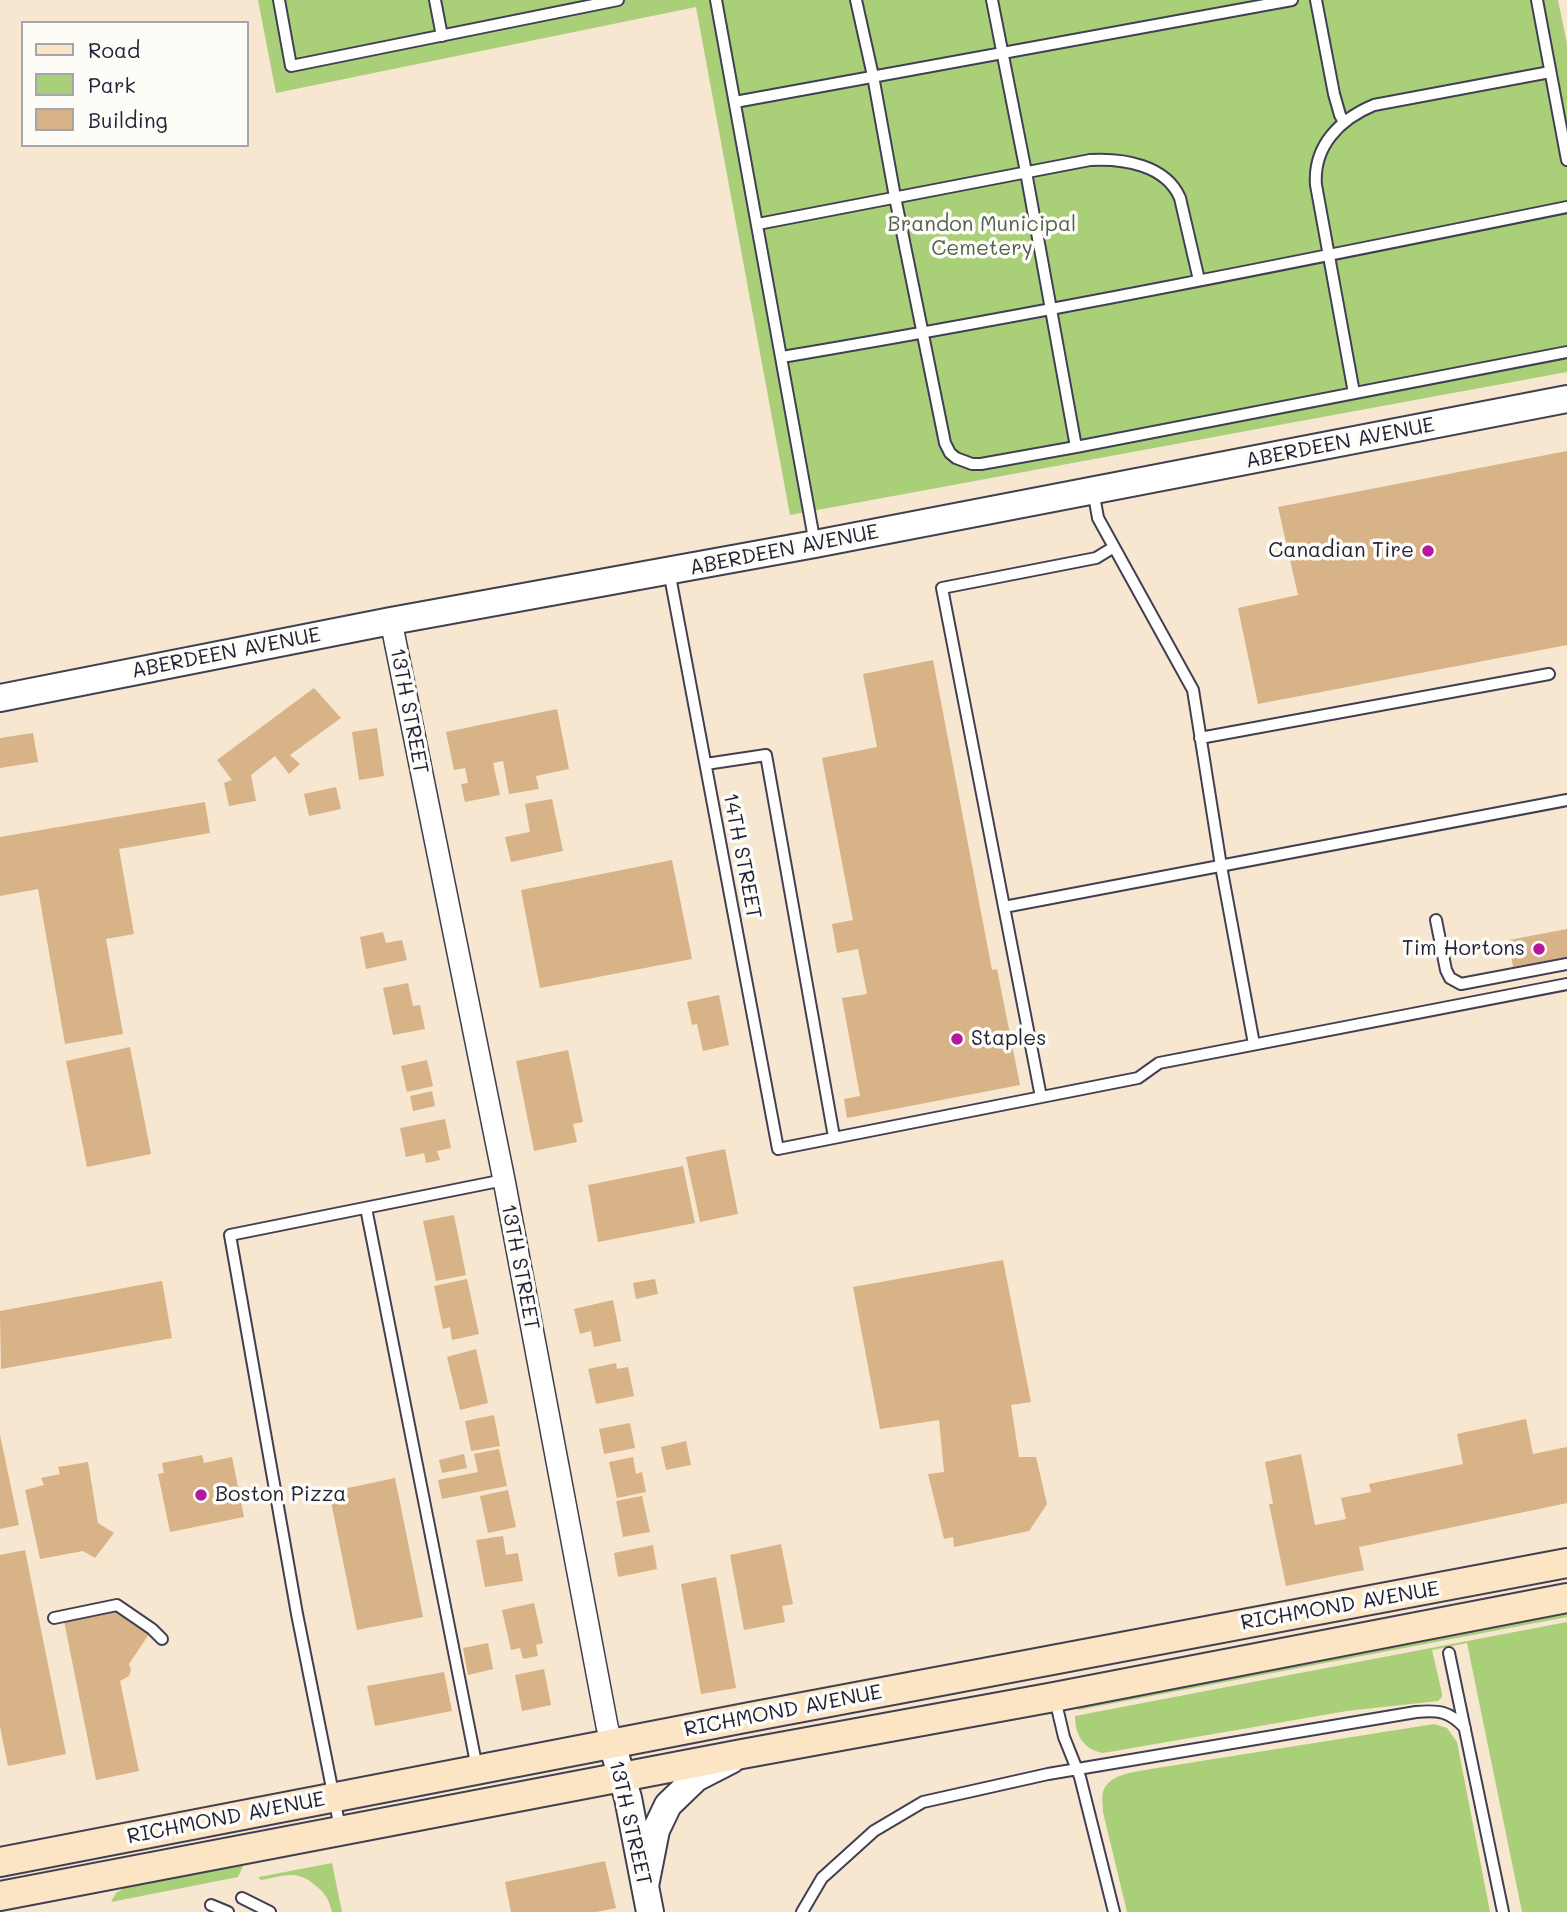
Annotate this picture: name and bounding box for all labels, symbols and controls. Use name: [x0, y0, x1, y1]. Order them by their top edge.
legend: [21, 21, 248, 147]
text: Road: [88, 36, 140, 63]
text: Park: [88, 71, 136, 98]
text: Building: [88, 106, 168, 133]
park label: Brandon Municipal Cemetery: [888, 212, 1076, 262]
street label: ABERDEEN AVENUE: [1243, 412, 1437, 474]
street label: ABERDEEN AVENUE: [687, 519, 881, 581]
place label: Canadian Tire: [1268, 538, 1414, 564]
marker: Canadian Tire: [1420, 543, 1436, 559]
street label: ABERDEEN AVENUE: [129, 622, 323, 684]
street label: 13TH STREET: [384, 646, 434, 776]
street label: 14TH STREET: [717, 791, 767, 921]
place label: Tim Hortons: [1402, 936, 1525, 962]
marker: Tim Hortons: [1531, 941, 1547, 957]
place label: Staples: [971, 1026, 1047, 1052]
marker: Staples: [949, 1031, 965, 1047]
street label: 13TH STREET: [495, 1202, 545, 1332]
place label: Boston Pizza: [215, 1482, 346, 1508]
marker: Boston Pizza: [193, 1487, 209, 1503]
street label: RICHMOND AVENUE: [1239, 1576, 1441, 1636]
street label: RICHMOND AVENUE: [682, 1679, 884, 1743]
street label: 13TH STREET: [603, 1758, 657, 1888]
street label: RICHMOND AVENUE: [125, 1786, 327, 1850]

